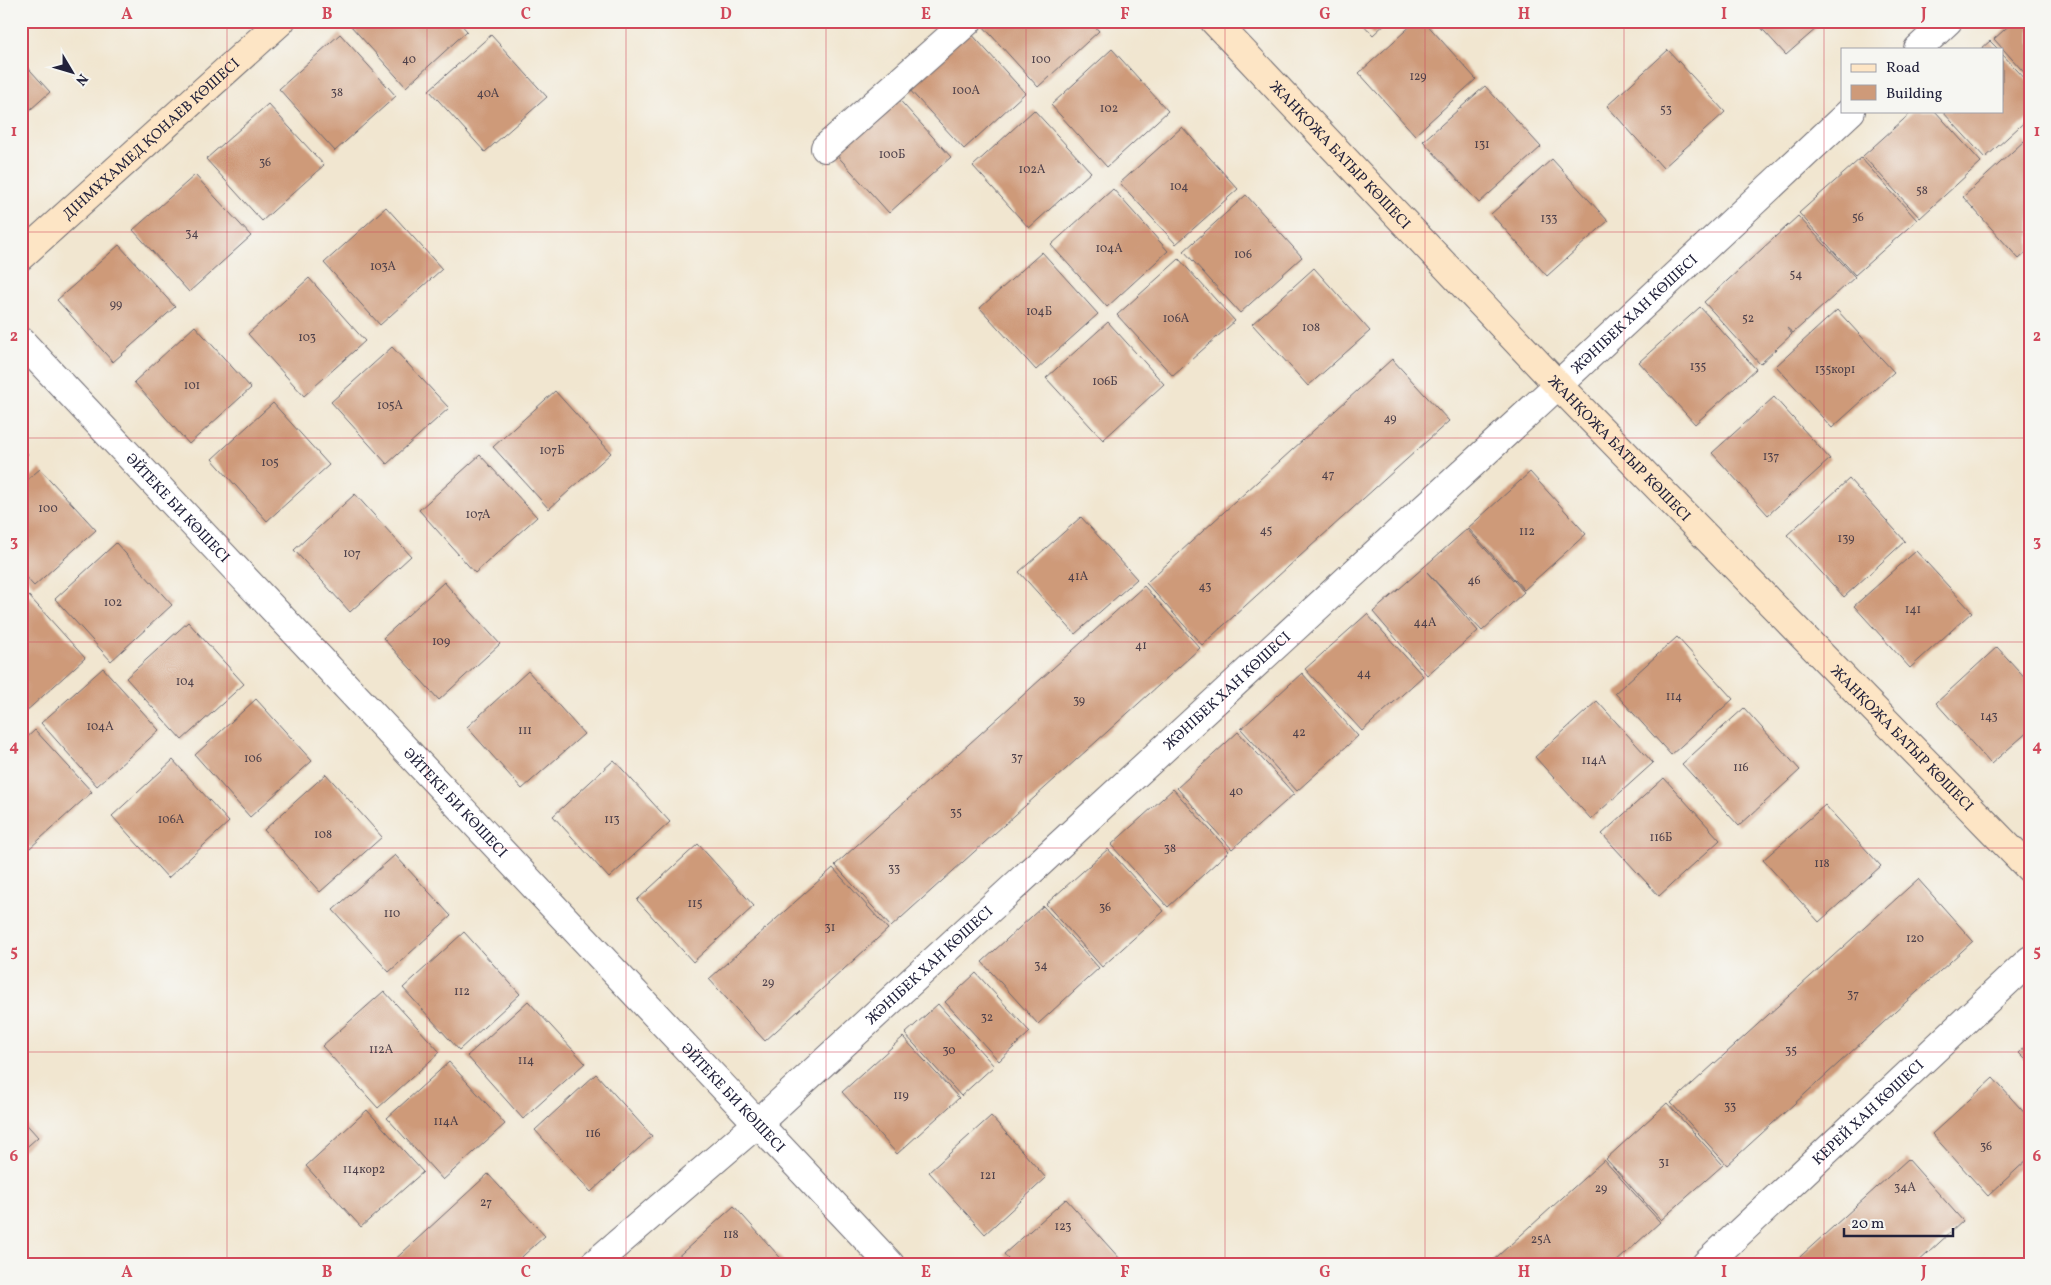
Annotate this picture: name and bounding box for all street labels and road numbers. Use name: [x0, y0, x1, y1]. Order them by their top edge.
street label: ДІНМҰХАМЕД ҚОНАЕВ КӨШЕСІ: [59, 54, 245, 225]
street label: ЖАНҚОЖА БАТЫР КӨШЕСІ: [1264, 77, 1415, 235]
street label: ЖӘНІБЕК ХАН КӨШЕСІ: [1567, 250, 1703, 379]
street label: ЖАНҚОЖА БАТЫР КӨШЕСІ: [1542, 371, 1695, 527]
street label: ӘЙТЕКЕ БИ КӨШЕСІ: [120, 449, 234, 568]
street label: ЖӘНІБЕК ХАН КӨШЕСІ: [1159, 628, 1296, 756]
street label: ЖАНҚОЖА БАТЫР КӨШЕСІ: [1825, 661, 1978, 817]
street label: ӘЙТЕКЕ БИ КӨШЕСІ: [398, 744, 511, 863]
street label: ЖӘНІБЕК ХАН КӨШЕСІ: [862, 902, 998, 1030]
street label: ӘЙТЕКЕ БИ КӨШЕСІ: [675, 1039, 789, 1158]
street label: КЕРЕЙ ХАН КӨШЕСІ: [1808, 1056, 1929, 1171]

